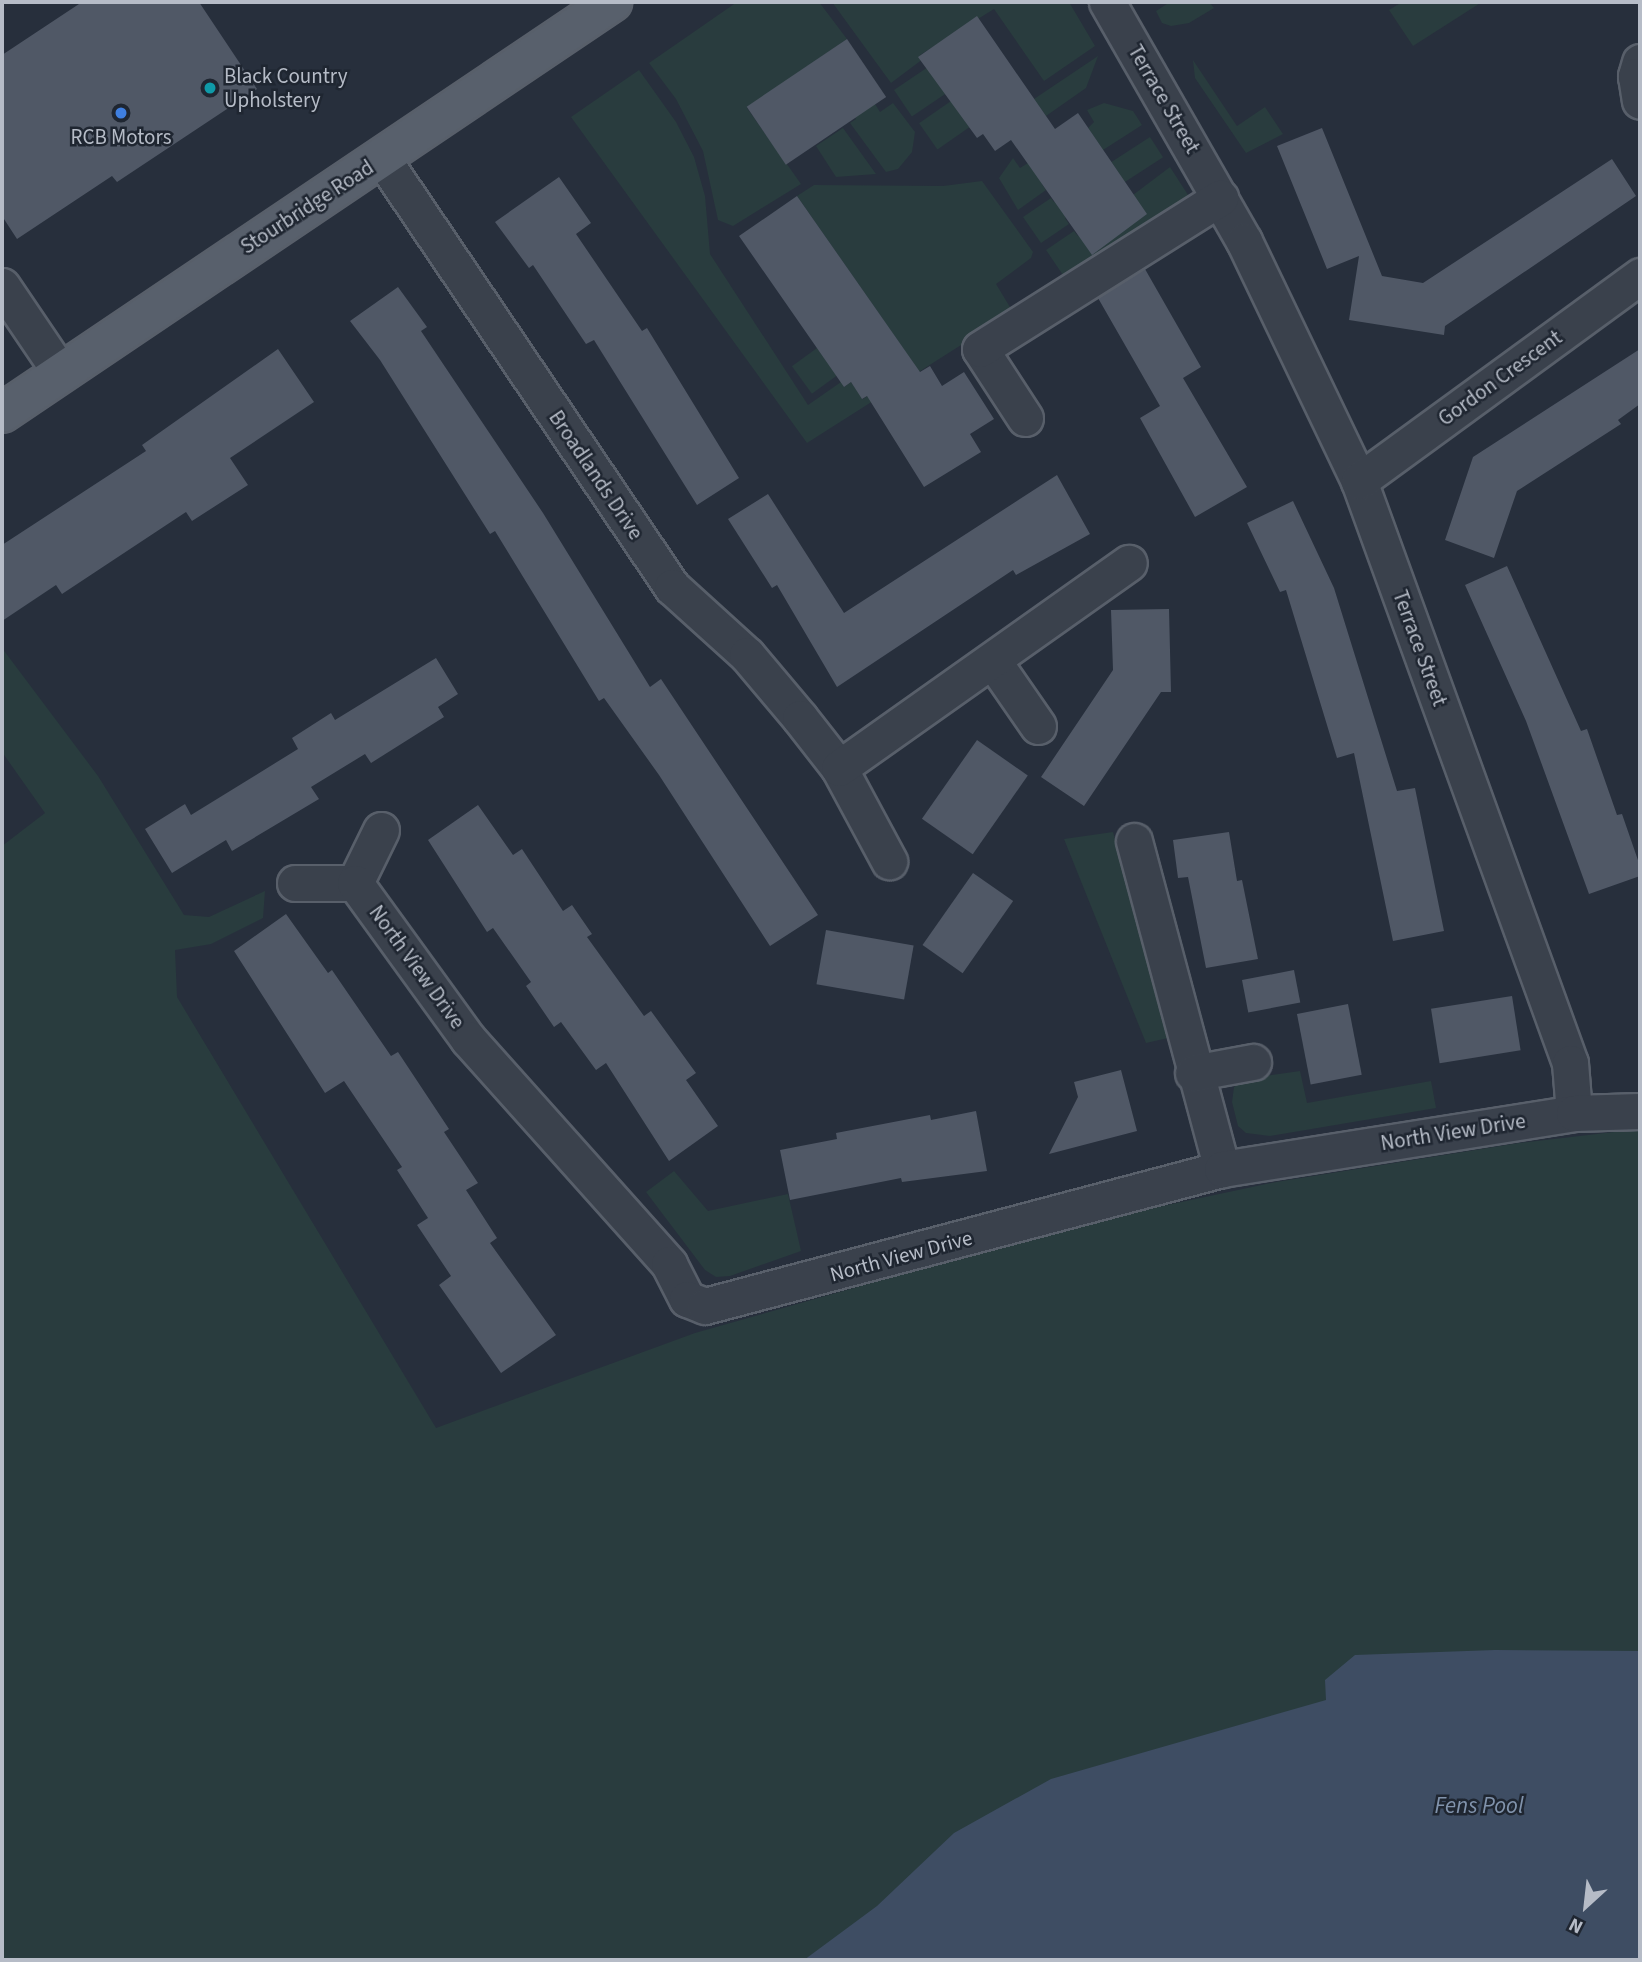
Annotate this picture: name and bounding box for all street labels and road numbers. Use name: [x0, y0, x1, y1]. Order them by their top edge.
street label: Terrace Street: [1123, 40, 1205, 158]
street label: Stourbridge Road: [236, 155, 378, 259]
street label: Gordon Crescent: [1433, 325, 1567, 431]
street label: Broadlands Drive: [544, 406, 648, 544]
street label: Terrace Street: [1387, 587, 1453, 709]
street label: North View Drive: [364, 900, 470, 1034]
street label: North View Drive: [1379, 1108, 1527, 1156]
street label: North View Drive: [827, 1225, 975, 1287]

